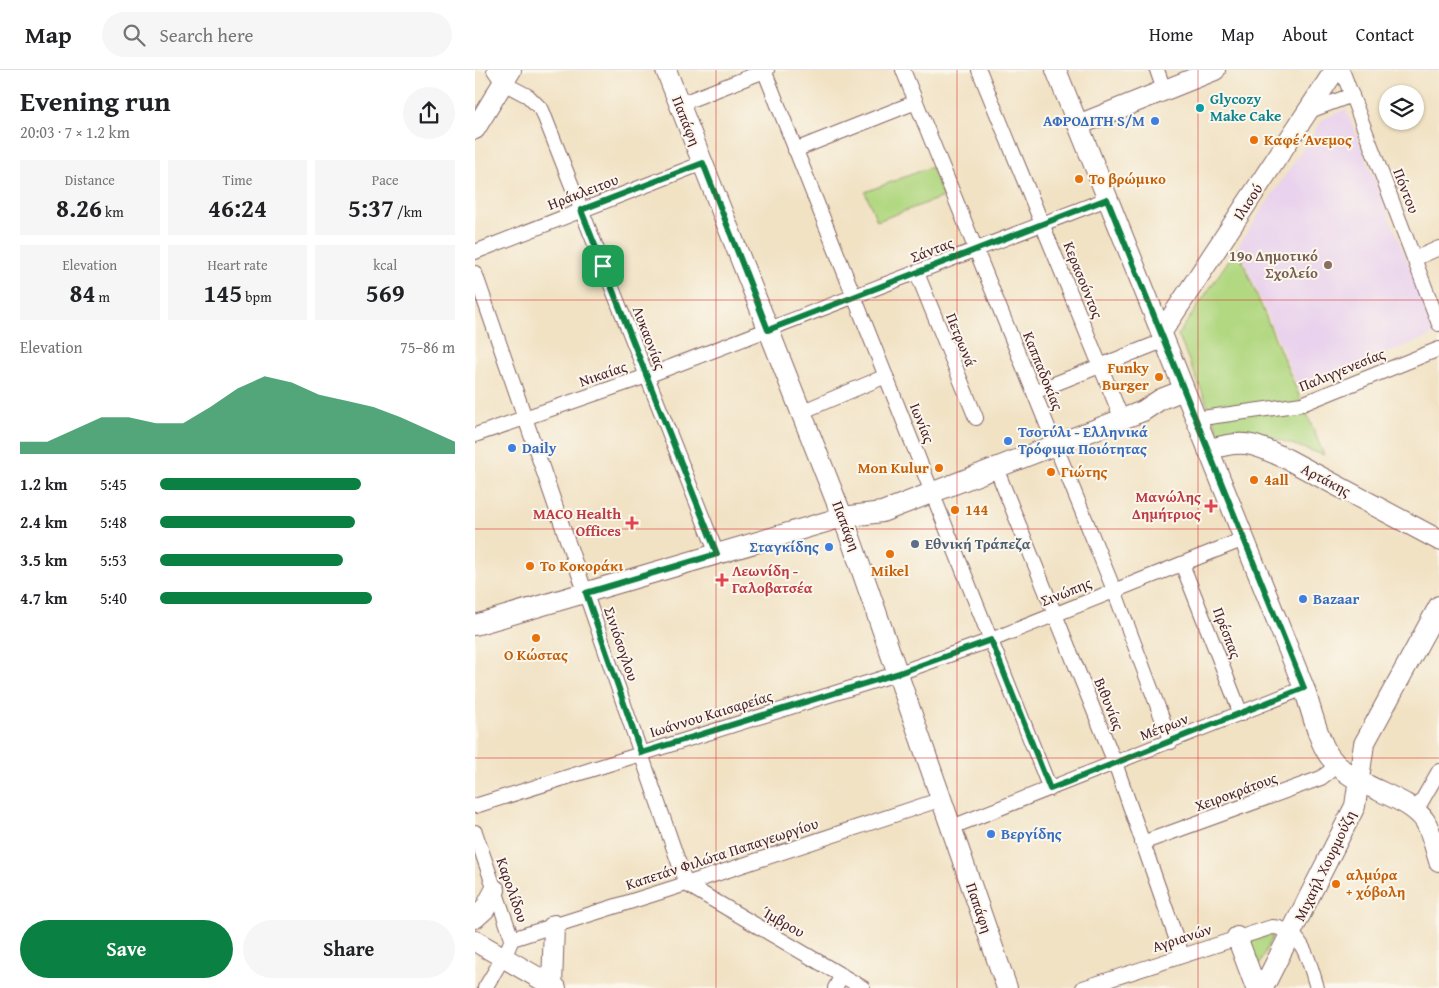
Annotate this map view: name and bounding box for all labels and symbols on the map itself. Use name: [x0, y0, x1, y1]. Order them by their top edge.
place label: Glycozy Make Cake: [1210, 88, 1281, 126]
street label: Παπάφη: [667, 93, 706, 149]
marker: Glycozy Make Cake: [1194, 102, 1206, 114]
place label: ΑΦΡΟΔΙΤΗ S/M: [1043, 110, 1145, 131]
marker: ΑΦΡΟΔΙΤΗ S/M: [1149, 115, 1161, 127]
place label: Καφέ Άνεμος: [1264, 129, 1352, 150]
marker: Καφέ Άνεμος: [1248, 134, 1260, 146]
street label: Πόντου: [1388, 165, 1425, 217]
street label: Ηράκλειτου: [544, 168, 621, 215]
place label: Το βρώμικο: [1089, 168, 1166, 189]
marker: Το βρώμικο: [1073, 173, 1085, 185]
street label: Ιλισού: [1228, 179, 1267, 224]
street label: Σάντας: [907, 232, 957, 267]
street label: Κερασούντος: [1059, 238, 1109, 322]
pin: [582, 245, 624, 287]
place label: 19ο Δημοτικό Σχολείο: [1229, 245, 1318, 283]
marker: 19ο Δημοτικό Σχολείο: [1322, 259, 1334, 271]
street label: Λυκαονίας: [628, 303, 671, 373]
street label: Πετρωνά: [941, 310, 982, 370]
street label: Καππαδοκίας: [1018, 328, 1069, 414]
street label: Παλιγγενεσίας: [1296, 342, 1389, 396]
street label: Νικαίας: [576, 355, 630, 391]
place label: Funky Burger: [1102, 357, 1149, 395]
marker: Funky Burger: [1153, 371, 1165, 383]
street label: Ιωνίας: [905, 399, 940, 447]
place label: Τσοτύλι - Ελληνικά Τρόφιμα Ποιότητας: [1018, 421, 1148, 459]
marker: Τσοτύλι - Ελληνικά Τρόφιμα Ποιότητας: [1002, 435, 1014, 447]
place label: Daily: [522, 437, 557, 458]
marker: Daily: [506, 442, 518, 454]
place label: Mon Kulur: [858, 457, 929, 478]
street label: Αρτάκης: [1298, 458, 1355, 502]
place label: Γιώτης: [1061, 461, 1108, 482]
marker: Mon Kulur: [933, 462, 945, 474]
marker: Γιώτης: [1045, 466, 1057, 478]
place label: 4all: [1264, 469, 1289, 490]
marker: 4all: [1248, 474, 1260, 486]
place label: Μανώλης Δημήτριος: [1131, 486, 1201, 524]
street label: Παπάφη: [827, 498, 866, 554]
place label: 144: [965, 499, 989, 520]
marker: Μανώλης Δημήτριος: [1205, 500, 1217, 512]
place label: MACO Health Offices: [533, 503, 621, 541]
marker: 144: [949, 504, 961, 516]
marker: MACO Health Offices: [625, 516, 639, 530]
place label: Εθνική Τράπεζα: [925, 533, 1031, 554]
place label: Σταγκίδης: [749, 536, 819, 557]
marker: Εθνική Τράπεζα: [909, 538, 921, 550]
marker: Σταγκίδης: [823, 541, 835, 553]
marker: Mikel: [884, 548, 896, 560]
place label: Το Κοκοράκι: [540, 555, 623, 576]
marker: Το Κοκοράκι: [524, 560, 536, 572]
place label: Λεωνίδη - Γαλοβατσέα: [732, 560, 813, 598]
place label: Mikel: [871, 560, 909, 581]
street label: Σινώπης: [1037, 572, 1095, 611]
marker: Λεωνίδη - Γαλοβατσέα: [716, 574, 728, 586]
place label: Bazaar: [1313, 588, 1359, 609]
marker: Bazaar: [1297, 593, 1309, 605]
street label: Σινιόσογλου: [599, 604, 644, 684]
street label: Πρέσπας: [1208, 604, 1247, 662]
marker: Ο Κώστας: [530, 632, 542, 644]
place label: Ο Κώστας: [504, 644, 568, 665]
street label: Βιθυνίας: [1089, 674, 1130, 734]
street label: Ιωάννου Καισαρείας: [647, 685, 776, 742]
street label: Μέτρων: [1136, 708, 1191, 745]
street label: Χειροκράτους: [1192, 767, 1281, 816]
street label: Μιχαήλ Χουρμούζη: [1289, 807, 1361, 925]
street label: Καπετάν Φιλώτα Παπαγεωργίου: [623, 812, 821, 895]
place label: Βεργίδης: [1001, 823, 1062, 844]
marker: Βεργίδης: [985, 828, 997, 840]
street label: Καρολίδου: [492, 855, 533, 925]
place label: αλμύρα + χόβολη: [1346, 864, 1405, 902]
marker: αλμύρα + χόβολη: [1330, 878, 1342, 890]
street label: Παπάφη: [961, 880, 998, 936]
street label: Ίμβρου: [758, 901, 809, 942]
street label: Αγριανών: [1149, 918, 1215, 957]

